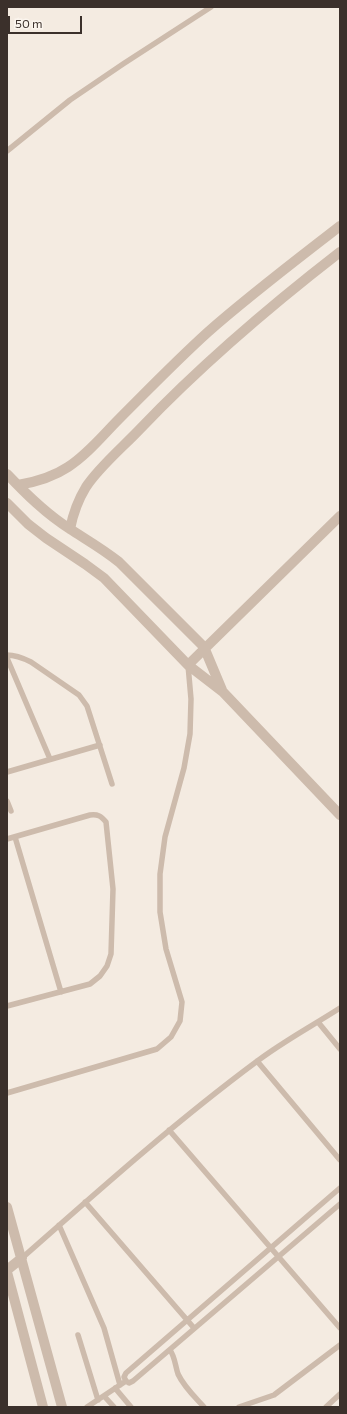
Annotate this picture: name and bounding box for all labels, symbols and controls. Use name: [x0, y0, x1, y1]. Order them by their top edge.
scale bar: [10, 8, 84, 34]
text: 50 m: [15, 16, 43, 30]

